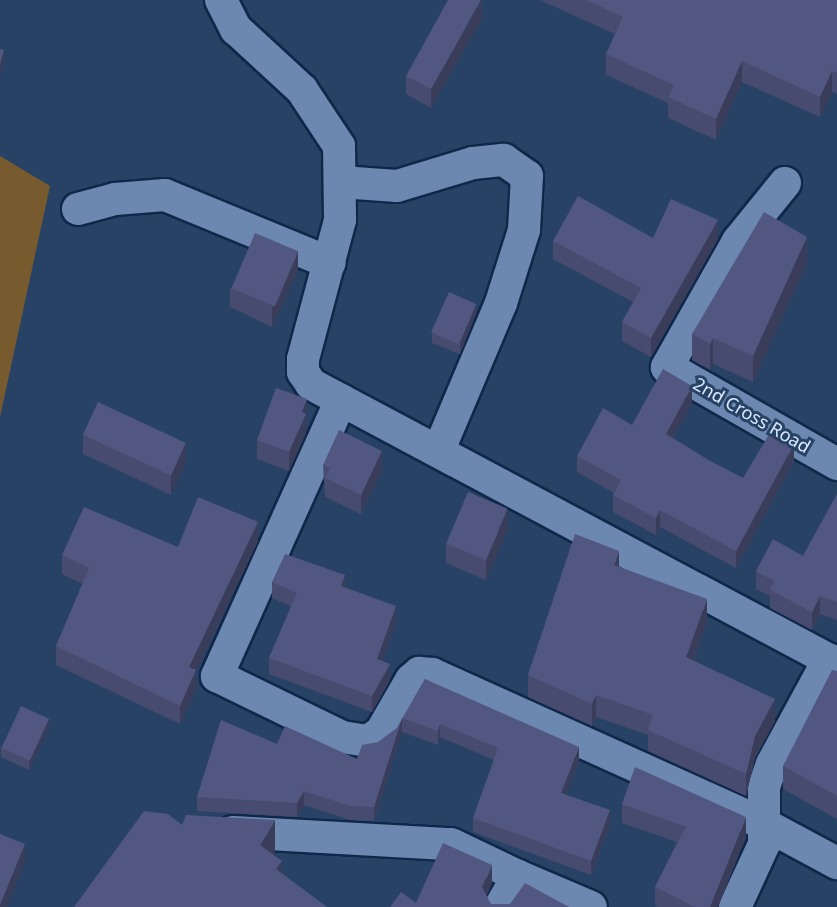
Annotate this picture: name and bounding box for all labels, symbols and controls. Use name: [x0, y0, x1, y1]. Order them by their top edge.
street label: 2nd Cross Road: [690, 373, 814, 457]

